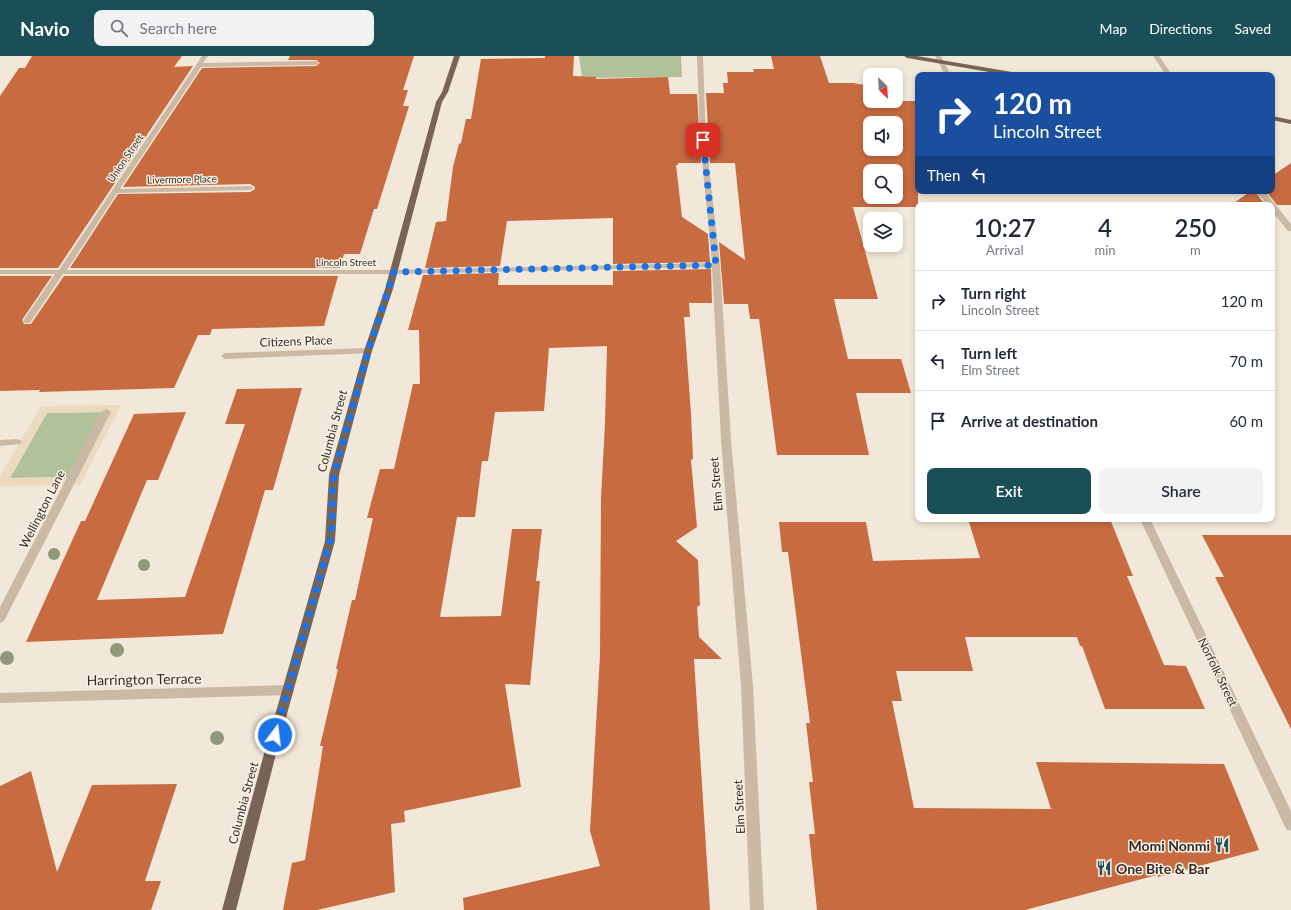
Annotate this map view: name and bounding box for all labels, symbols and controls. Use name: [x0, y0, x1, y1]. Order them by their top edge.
search box: [94, 10, 374, 46]
text: Navio: [20, 17, 70, 40]
icon: search: [108, 17, 130, 39]
text: Search here: [140, 19, 217, 37]
text: Map: [1100, 20, 1127, 37]
text: Directions: [1149, 20, 1212, 37]
text: Saved: [1234, 20, 1271, 37]
north arrow: [863, 68, 903, 108]
map controls: [863, 68, 903, 252]
text: 120 m: [993, 86, 1072, 120]
icon: right: [927, 88, 979, 140]
button: sound: [863, 116, 903, 156]
text: Lincoln Street: [993, 120, 1102, 142]
pin: [686, 123, 720, 157]
icon: arrive: [692, 129, 714, 151]
street label: Union Street: [105, 131, 146, 184]
button: search: [863, 164, 903, 204]
icon: left: [968, 164, 990, 186]
text: Then: [927, 166, 960, 184]
street label: Livermore Place: [147, 172, 217, 186]
button: layers: [863, 212, 903, 252]
text: 10:27: [974, 213, 1036, 242]
text: 4: [1098, 213, 1112, 242]
text: 250: [1174, 213, 1216, 242]
text: Arrival: [986, 242, 1023, 258]
text: min: [1094, 242, 1116, 258]
text: m: [1190, 242, 1201, 258]
street label: Lincoln Street: [316, 256, 377, 268]
text: Turn right: [961, 284, 1026, 302]
icon: right: [927, 290, 949, 312]
text: 120 m: [1221, 292, 1263, 310]
text: Lincoln Street: [961, 302, 1039, 318]
street label: Citizens Place: [259, 332, 333, 350]
text: Turn left: [961, 344, 1017, 362]
icon: left: [927, 350, 949, 372]
text: 70 m: [1229, 352, 1263, 370]
text: Elm Street: [961, 362, 1020, 378]
street label: Columbia Street: [314, 388, 350, 474]
icon: arrive: [927, 410, 949, 432]
text: Arrive at destination: [961, 412, 1098, 430]
text: 60 m: [1229, 412, 1263, 430]
street label: Elm Street: [706, 456, 726, 512]
street label: Wellington Lane: [16, 467, 68, 551]
button: Exit: [927, 468, 1091, 514]
button: Share: [1099, 468, 1263, 514]
street label: Norfolk Street: [1195, 635, 1241, 709]
street label: Harrington Terrace: [86, 669, 202, 689]
position arrow: [254, 714, 296, 756]
street label: Columbia Street: [225, 760, 261, 846]
street label: Elm Street: [730, 779, 748, 834]
restaurant icon: Momi Nonmi: [1213, 836, 1231, 854]
place label: Momi Nonmi: [1128, 837, 1210, 854]
restaurant icon: One Bite & Bar: [1095, 859, 1113, 877]
place label: One Bite & Bar: [1116, 860, 1210, 877]

